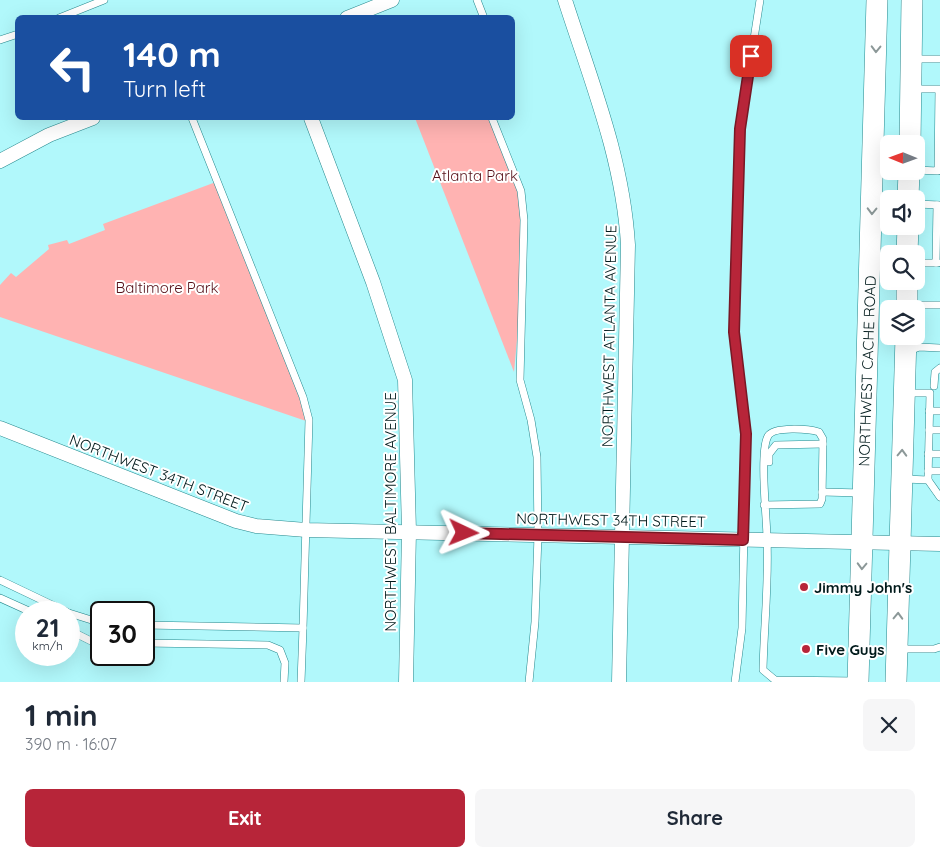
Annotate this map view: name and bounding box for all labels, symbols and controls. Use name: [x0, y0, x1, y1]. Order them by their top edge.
text: 140 m: [123, 32, 221, 76]
icon: left: [40, 35, 105, 100]
pin: [730, 35, 772, 77]
icon: arrive: [737, 42, 765, 70]
one-way arrow: [871, 45, 881, 53]
text: Turn left: [123, 75, 206, 103]
north arrow: [880, 135, 925, 180]
map controls: [880, 135, 925, 345]
park label: Atlanta Park: [432, 166, 518, 185]
button: sound: [880, 190, 925, 235]
one-way arrow: [867, 208, 877, 215]
street label: NORTHWEST ATLANTA AVENUE: [598, 225, 620, 447]
button: search: [880, 245, 925, 290]
street label: NORTHWEST CACHE ROAD: [854, 275, 880, 467]
park label: Baltimore Park: [115, 278, 219, 297]
button: layers: [880, 300, 925, 345]
street label: NORTHWEST BALTIMORE AVENUE: [381, 392, 400, 632]
street label: NORTHWEST 34TH STREET: [67, 430, 251, 516]
one-way arrow: [897, 449, 908, 457]
position arrow: [437, 506, 489, 558]
street label: NORTHWEST 34TH STREET: [516, 509, 706, 531]
one-way arrow: [856, 562, 867, 570]
place label: Jimmy John's: [814, 578, 912, 597]
marker: Jimmy John's: [798, 581, 810, 593]
speed limit sign: 30: [90, 601, 155, 666]
text: 21: [36, 612, 59, 643]
one-way arrow: [893, 612, 903, 620]
text: km/h: [32, 638, 63, 653]
place label: Five Guys: [816, 640, 885, 659]
marker: Five Guys: [800, 643, 812, 655]
text: 1 min: [25, 696, 98, 734]
button: close: [863, 699, 915, 751]
text: 390 m · 16:07: [25, 734, 117, 754]
button: Exit: [25, 789, 465, 847]
button: Share: [475, 789, 915, 847]

